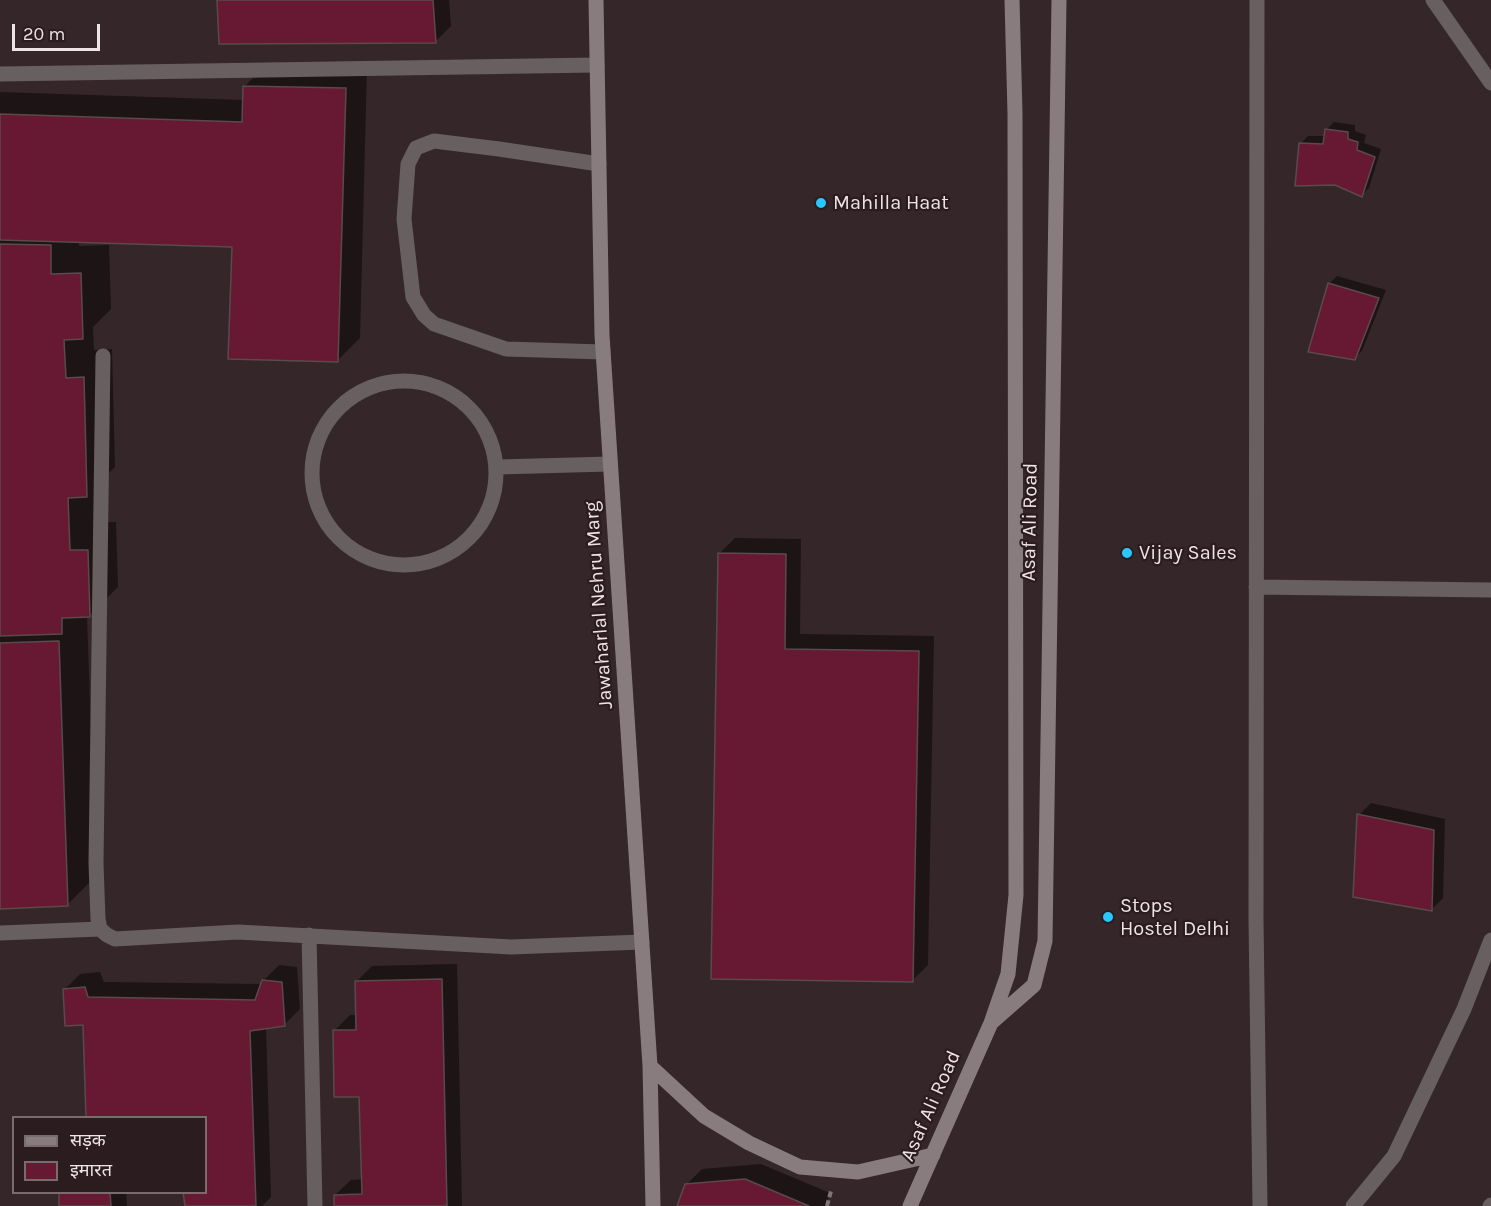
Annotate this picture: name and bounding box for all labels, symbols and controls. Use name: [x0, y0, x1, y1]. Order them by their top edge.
scale bar: [15, 12, 104, 50]
text: 20 m: [23, 23, 65, 45]
place label: Mahilla Haat: [833, 191, 949, 215]
marker: Mahilla Haat: [814, 196, 828, 210]
street label: Asaf Ali Road: [1017, 463, 1043, 581]
street label: Jawaharlal Nehru Marg: [580, 500, 618, 710]
place label: Vijay Sales: [1139, 541, 1237, 565]
marker: Vijay Sales: [1120, 546, 1134, 560]
place label: Stops Hostel Delhi: [1120, 894, 1230, 941]
marker: Stops Hostel Delhi: [1101, 910, 1115, 924]
street label: Asaf Ali Road: [896, 1047, 966, 1165]
legend: [12, 1116, 207, 1194]
text: सड़क: [70, 1129, 106, 1151]
text: इमारत: [70, 1159, 112, 1181]

